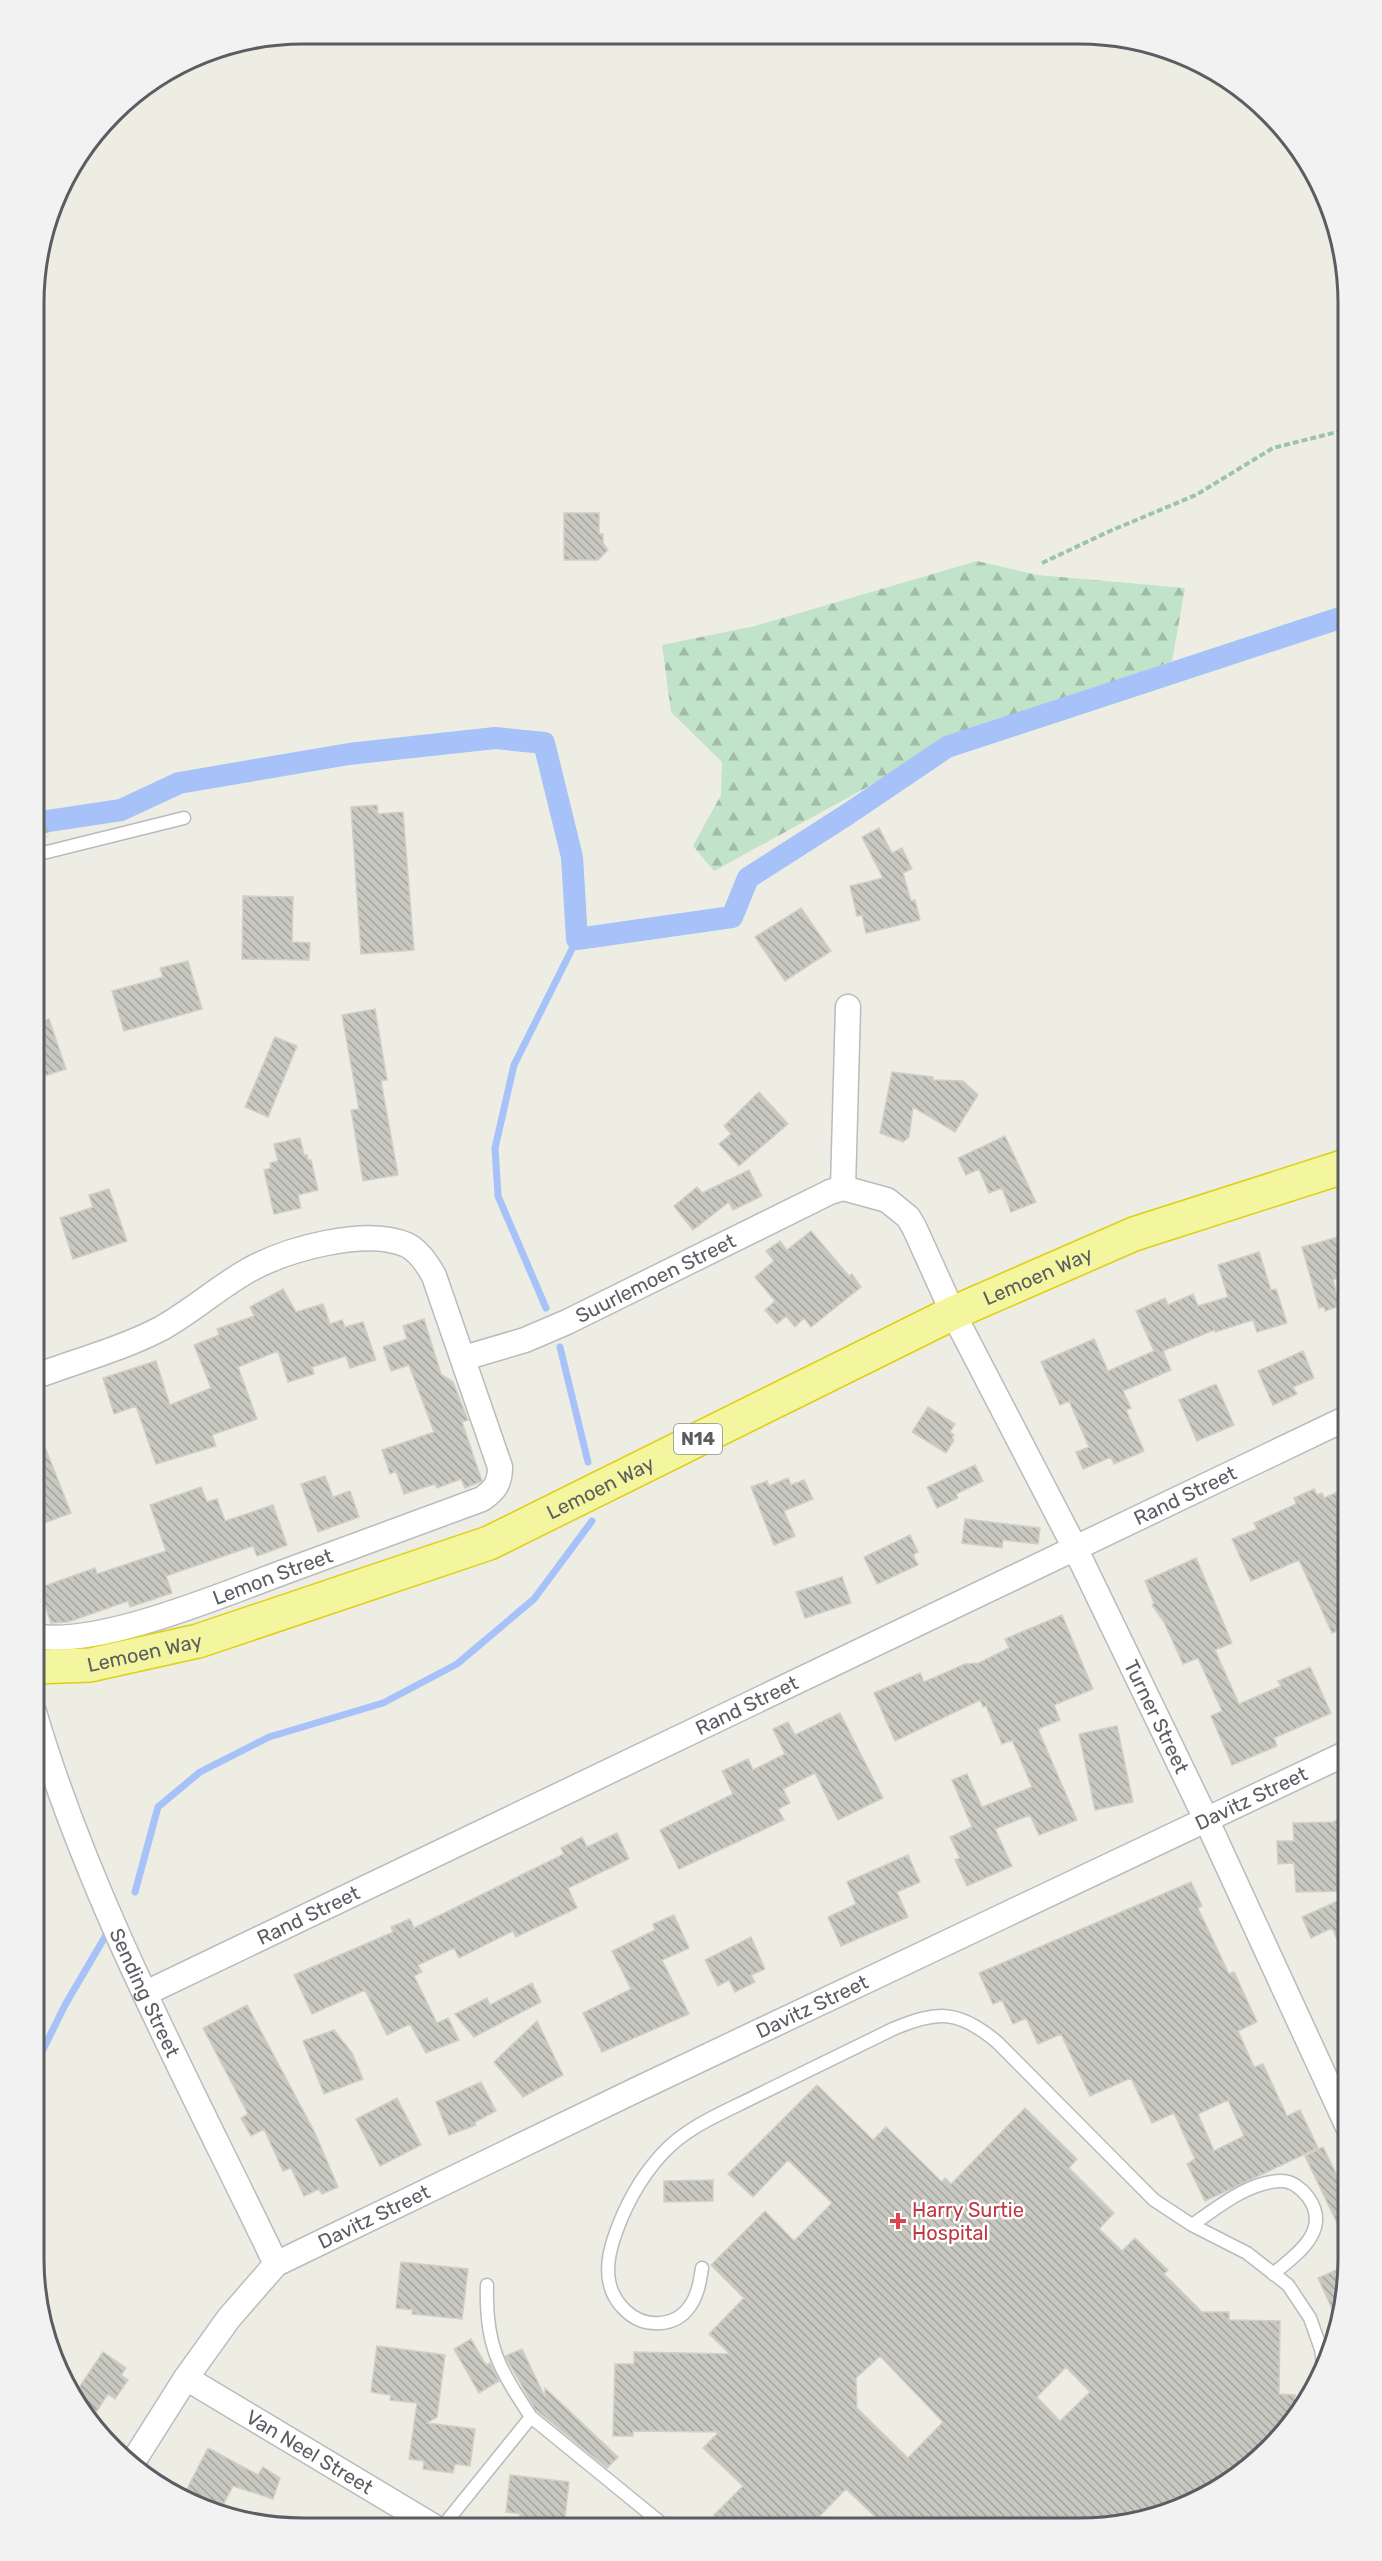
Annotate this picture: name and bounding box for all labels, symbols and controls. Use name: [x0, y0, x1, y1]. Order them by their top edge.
street label: Suurlemoen Street: [571, 1229, 740, 1328]
street label: Lemoen Way: [979, 1242, 1096, 1310]
road number: N14: [674, 1424, 722, 1454]
street label: Lemoen Way: [543, 1451, 658, 1525]
street label: Rand Street: [1130, 1461, 1240, 1530]
street label: Lemon Street: [209, 1543, 336, 1610]
street label: Lemoen Way: [85, 1628, 204, 1677]
street label: Turner Street: [1119, 1656, 1194, 1777]
street label: Rand Street: [691, 1671, 802, 1740]
street label: Davitz Street: [1191, 1761, 1311, 1835]
street label: Rand Street: [253, 1880, 364, 1950]
street label: Sending Street: [105, 1925, 185, 2061]
street label: Davitz Street: [752, 1970, 872, 2043]
street label: Davitz Street: [314, 2179, 434, 2254]
place label: Harry Surtie Hospital: [912, 2198, 1024, 2245]
marker: Harry Surtie Hospital: [889, 2212, 907, 2230]
street label: Van Neel Street: [242, 2405, 378, 2499]

